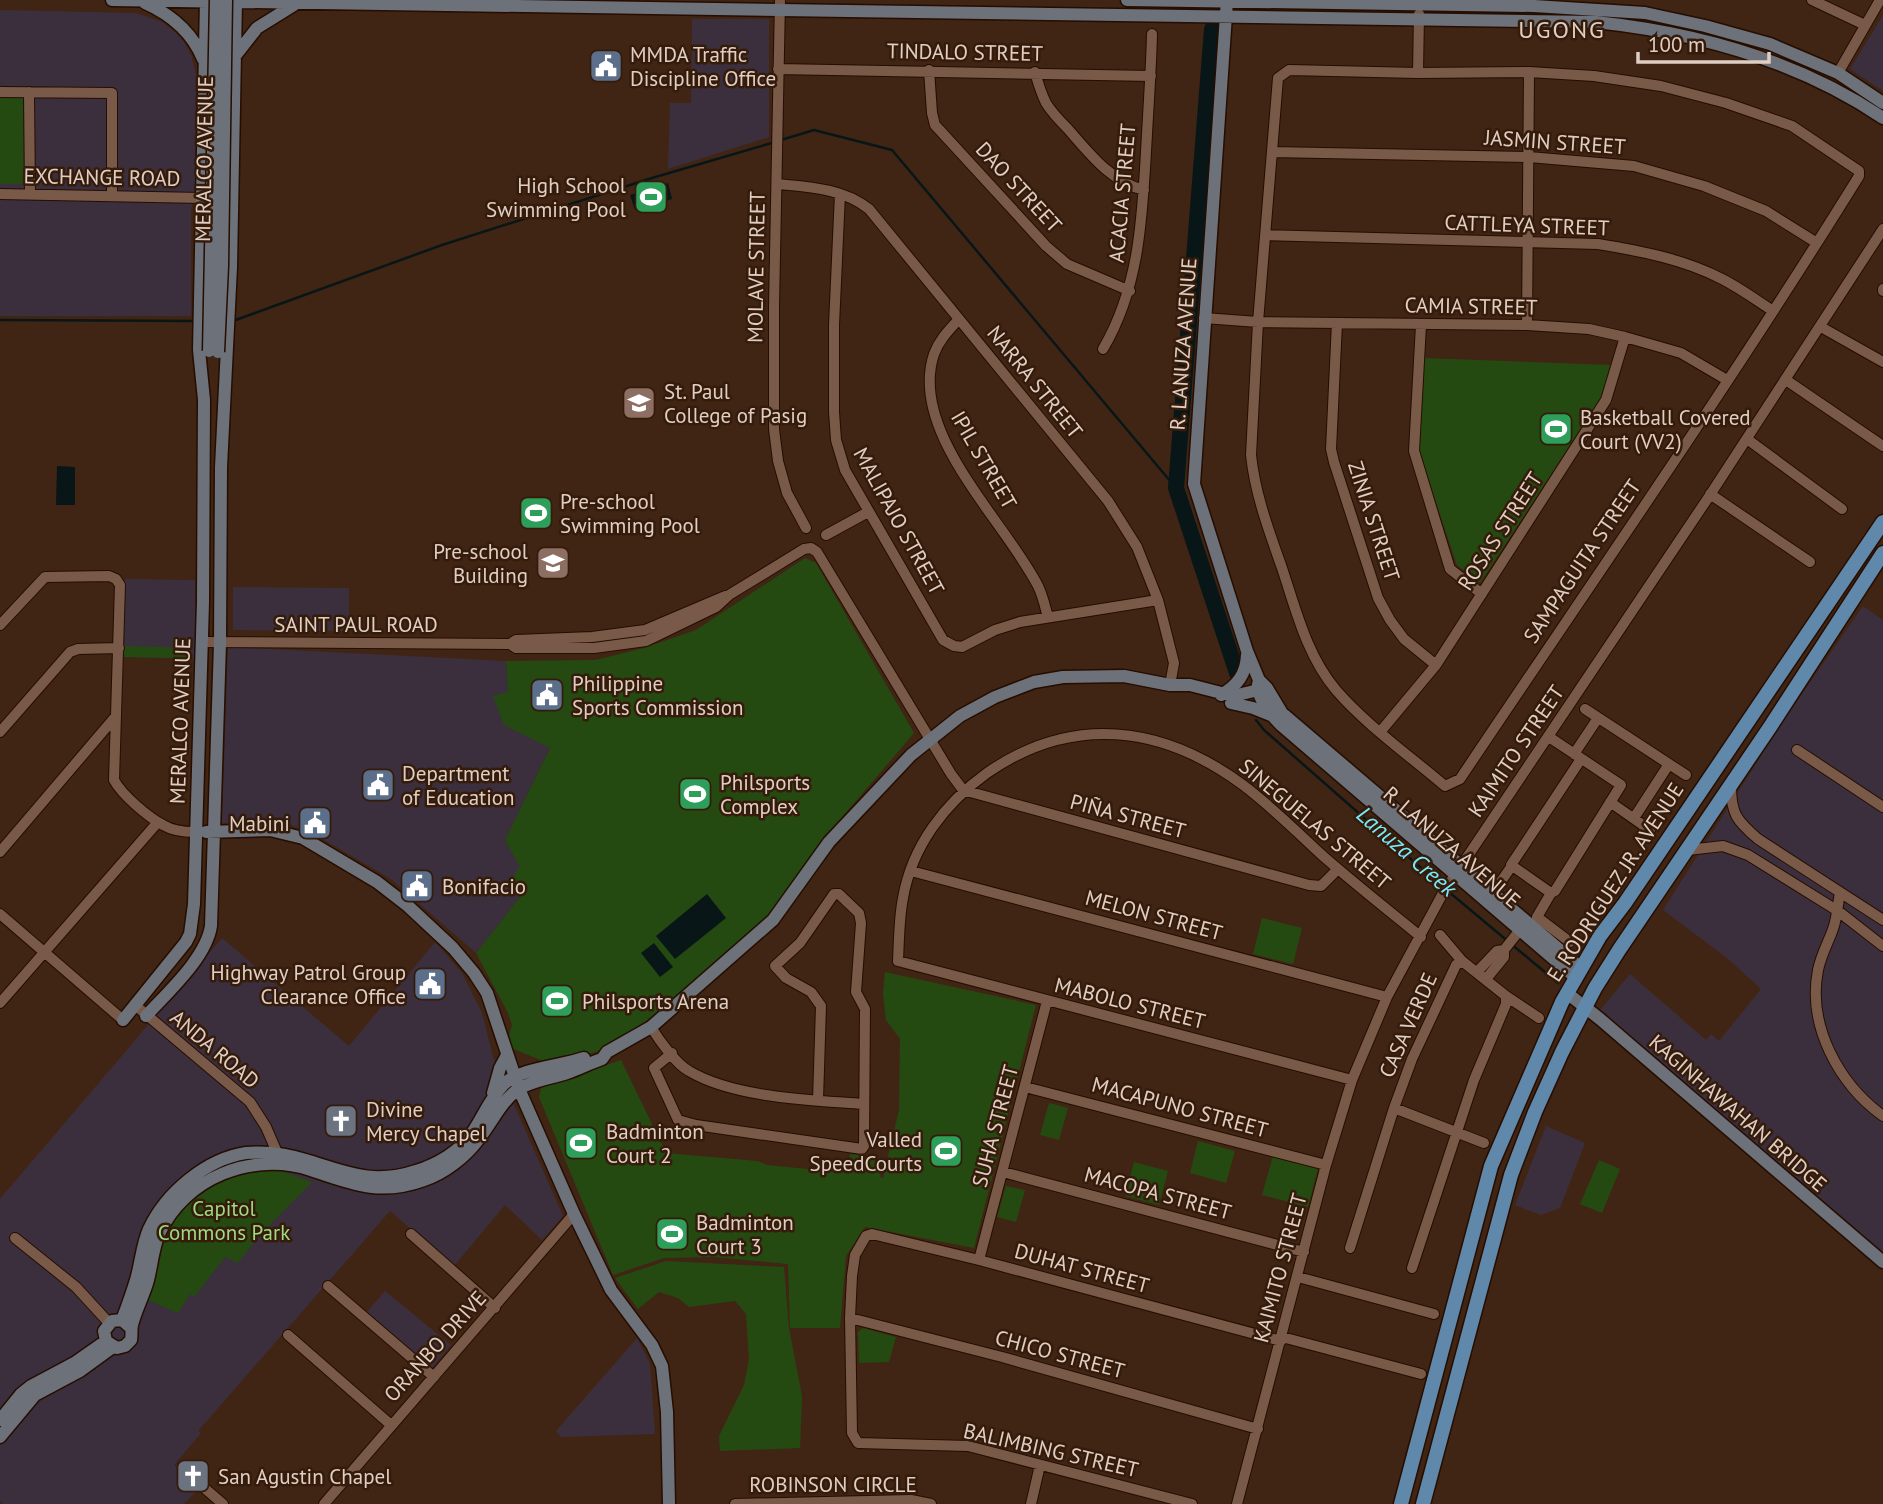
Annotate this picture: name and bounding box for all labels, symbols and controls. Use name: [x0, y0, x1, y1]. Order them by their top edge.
district label: UGONG: [1518, 14, 1606, 45]
scale bar: [1638, 21, 1769, 65]
text: 100 m: [1648, 31, 1705, 58]
street label: TINDALO STREET: [887, 37, 1044, 67]
place label: MMDA Traffic Discipline Office: [630, 41, 776, 92]
public building icon: MMDA Traffic Discipline Office: [587, 47, 625, 85]
street label: MERALCO AVENUE: [189, 76, 219, 242]
street label: ACACIA STREET: [1102, 122, 1142, 264]
street label: JASMIN STREET: [1482, 124, 1627, 160]
street label: DAO STREET: [970, 136, 1068, 238]
street label: EXCHANGE ROAD: [23, 162, 181, 192]
place label: High School Swimming Pool: [486, 172, 626, 223]
sports icon: High School Swimming Pool: [632, 178, 670, 216]
street label: MOLAVE STREET: [741, 191, 771, 343]
street label: CATTLEYA STREET: [1444, 209, 1610, 241]
street label: R. LANUZA AVENUE: [1163, 257, 1203, 431]
street label: CAMIA STREET: [1404, 291, 1538, 321]
street label: NARRA STREET: [981, 320, 1089, 444]
place label: St. Paul College of Pasig: [664, 378, 807, 429]
school or university icon: St. Paul College of Pasig: [620, 384, 658, 422]
place label: Basketball Covered Court (VV2): [1580, 404, 1751, 455]
street label: IPIL STREET: [945, 406, 1023, 514]
sports icon: Basketball Covered Court (VV2): [1537, 410, 1575, 448]
street label: MALIPAJO STREET: [847, 443, 951, 600]
street label: ZINIA STREET: [1342, 458, 1406, 585]
street label: ROSAS STREET: [1452, 467, 1548, 595]
street label: SAMPAGUITA STREET: [1517, 474, 1647, 648]
place label: Pre-school Swimming Pool: [560, 488, 700, 539]
sports icon: Pre-school Swimming Pool: [517, 494, 555, 532]
place label: Pre-school Building: [433, 538, 528, 589]
school or university icon: Pre-school Building: [534, 544, 572, 582]
street label: SAINT PAUL ROAD: [274, 611, 438, 638]
street label: MERALCO AVENUE: [164, 638, 196, 804]
place label: Philippine Sports Commission: [572, 670, 743, 721]
public building icon: Philippine Sports Commission: [528, 676, 566, 714]
street label: KAIMITO STREET: [1462, 680, 1570, 822]
street label: SINEGUELAS STREET: [1234, 753, 1397, 896]
place label: Department of Education: [402, 760, 515, 811]
public building icon: Department of Education: [359, 766, 397, 804]
place label: Philsports Complex: [720, 769, 810, 820]
sports icon: Philsports Complex: [676, 775, 714, 813]
street label: E. RODRIGUEZ JR. AVENUE: [1541, 777, 1689, 987]
street label: R. LANUZA AVENUE: [1378, 780, 1526, 914]
street label: PIÑA STREET: [1067, 788, 1189, 844]
water label: Lanuza Creek: [1351, 800, 1464, 903]
public building icon: Mabini: [296, 804, 334, 842]
place label: Mabini: [229, 810, 290, 837]
public building icon: Bonifacio: [398, 867, 436, 905]
place label: Bonifacio: [442, 873, 526, 900]
street label: MELON STREET: [1082, 884, 1226, 946]
place label: Highway Patrol Group Clearance Office: [210, 959, 406, 1010]
public building icon: Highway Patrol Group Clearance Office: [411, 965, 449, 1003]
street label: CASA VERDE: [1373, 968, 1443, 1082]
street label: MABOLO STREET: [1052, 971, 1209, 1035]
sports icon: Philsports Arena: [538, 982, 576, 1020]
place label: Philsports Arena: [582, 988, 729, 1015]
street label: ANDA ROAD: [165, 1004, 265, 1094]
street label: KAGINHAWAHAN BRIDGE: [1644, 1028, 1832, 1198]
street label: SUHA STREET: [966, 1062, 1024, 1190]
street label: MACAPUNO STREET: [1089, 1071, 1271, 1144]
place label: Divine Mercy Chapel: [366, 1096, 486, 1147]
church icon: Divine Mercy Chapel: [322, 1102, 360, 1140]
place label: Badminton Court 2: [606, 1118, 704, 1169]
sports icon: Badminton Court 2: [562, 1124, 600, 1162]
place label: Valled SpeedCourts: [810, 1126, 922, 1177]
sports icon: Valled SpeedCourts: [927, 1132, 965, 1170]
street label: MACOPA STREET: [1082, 1160, 1235, 1226]
street label: KAIMITO STREET: [1247, 1190, 1313, 1346]
park label: Capitol Commons Park: [158, 1195, 290, 1246]
place label: Badminton Court 3: [696, 1209, 794, 1260]
sports icon: Badminton Court 3: [653, 1215, 691, 1253]
street label: DUHAT STREET: [1012, 1237, 1153, 1299]
street label: ORANBO DRIVE: [378, 1285, 492, 1407]
street label: CHICO STREET: [992, 1324, 1128, 1384]
street label: BALIMBING STREET: [961, 1417, 1141, 1483]
church icon: San Agustin Chapel: [174, 1457, 212, 1495]
place label: San Agustin Chapel: [218, 1463, 391, 1490]
street label: ROBINSON CIRCLE: [749, 1471, 917, 1498]

